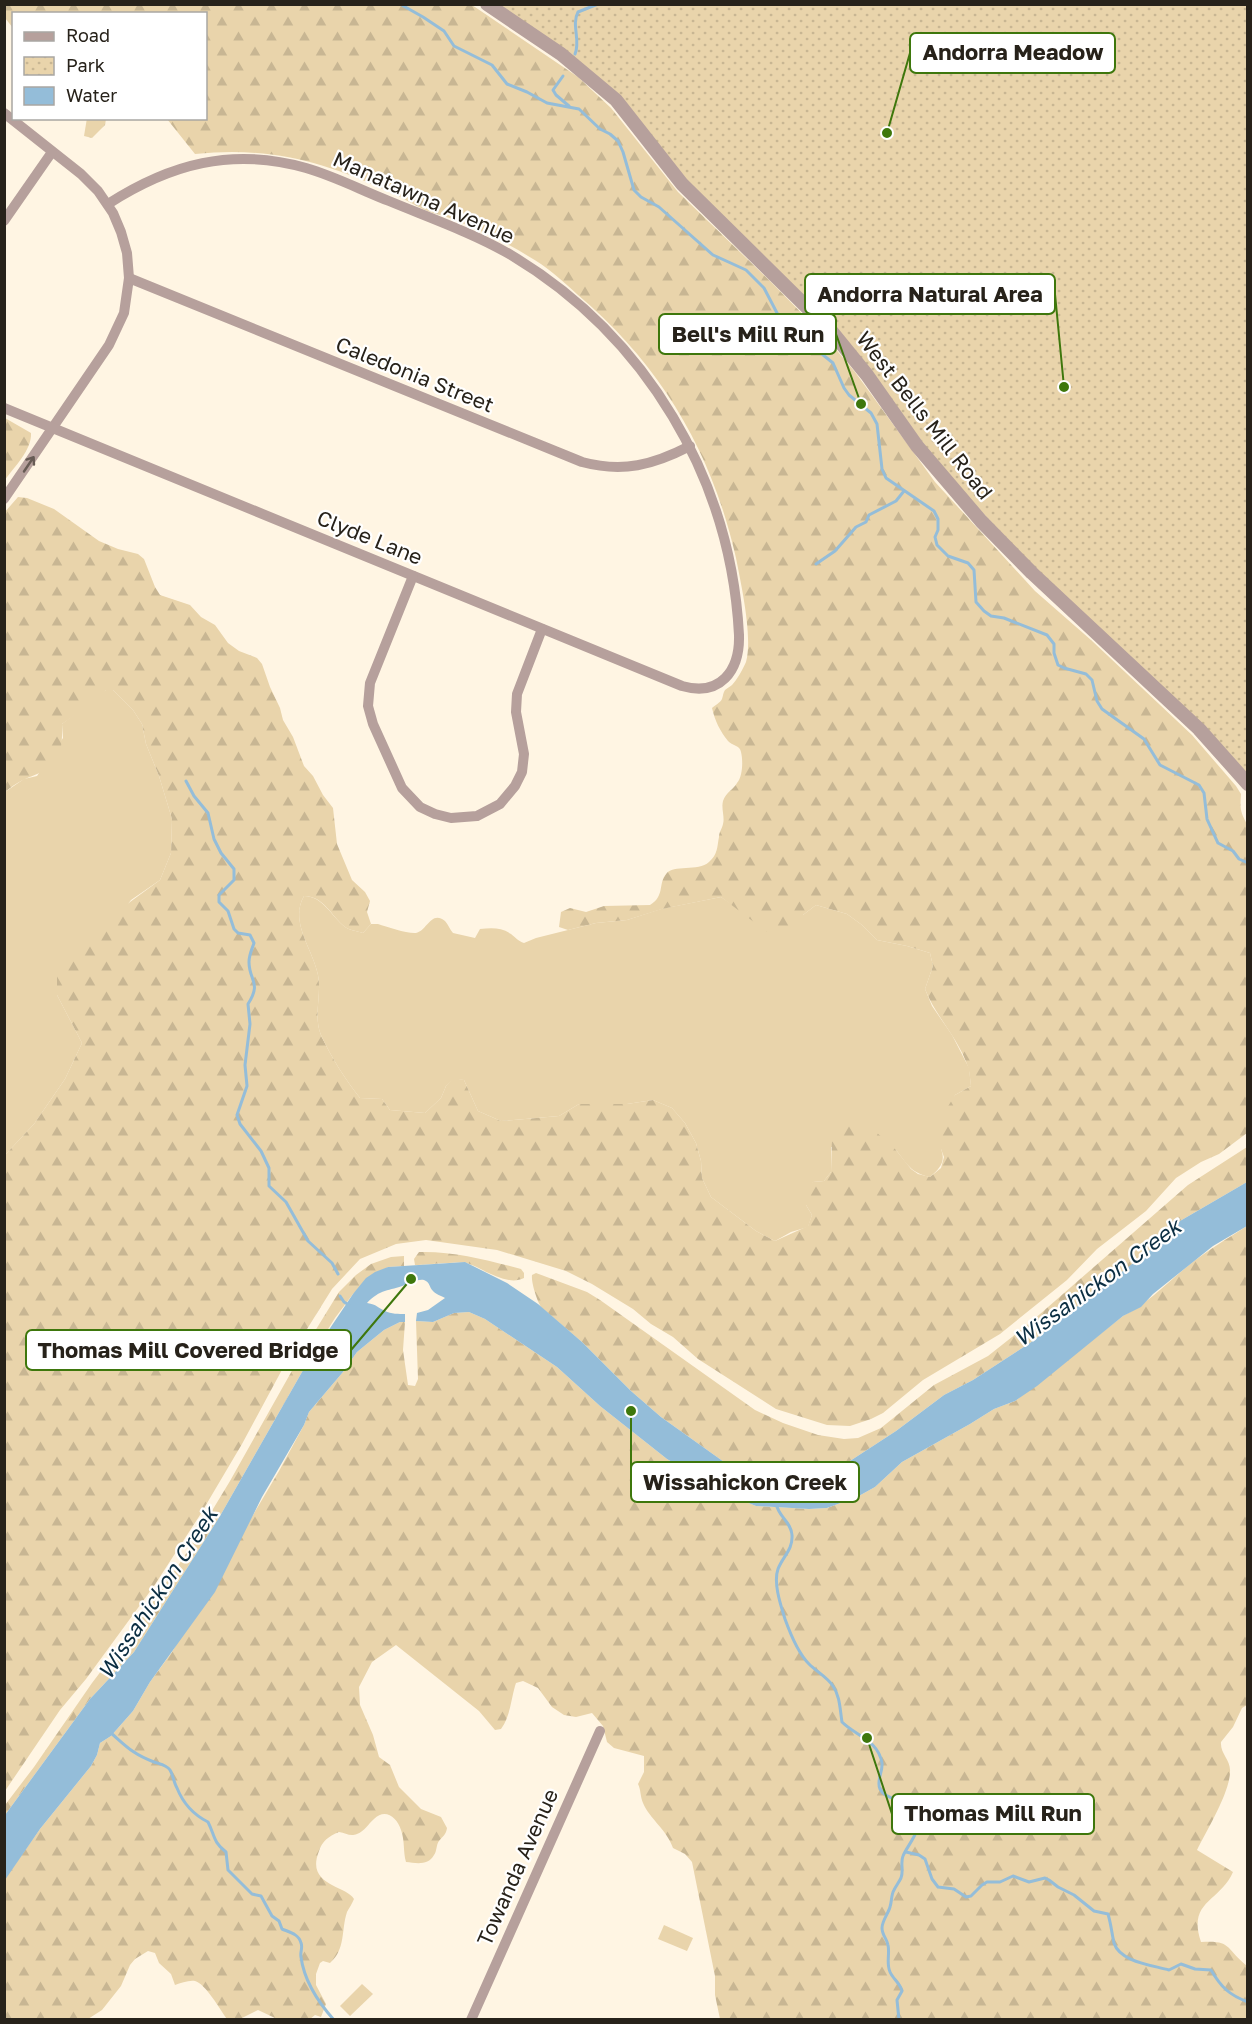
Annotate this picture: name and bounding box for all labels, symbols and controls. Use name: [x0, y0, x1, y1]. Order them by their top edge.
legend: [12, 12, 207, 120]
text: Road: [66, 24, 110, 46]
callout: Andorra Meadow: [910, 33, 1115, 73]
text: Andorra Meadow: [923, 38, 1104, 65]
text: Park: [66, 54, 105, 76]
text: Water: [66, 84, 117, 106]
street label: Manatawna Avenue: [329, 145, 519, 249]
callout: Andorra Natural Area: [805, 274, 1055, 314]
text: Andorra Natural Area: [817, 280, 1043, 307]
callout: Bell's Mill Run: [659, 314, 836, 354]
text: Bell's Mill Run: [672, 320, 824, 347]
street label: West Bells Mill Road: [851, 326, 999, 504]
street label: Caledonia Street: [332, 330, 498, 418]
one-way arrow: [22, 455, 35, 472]
street label: Clyde Lane: [313, 504, 427, 570]
water label: Wissahickon Creek: [1008, 1211, 1188, 1352]
callout: Thomas Mill Covered Bridge: [26, 1330, 351, 1370]
text: Thomas Mill Covered Bridge: [37, 1336, 339, 1363]
callout: Wissahickon Creek: [631, 1462, 859, 1502]
text: Wissahickon Creek: [643, 1468, 847, 1495]
water label: Wissahickon Creek: [91, 1500, 224, 1684]
street label: Towanda Avenue: [471, 1784, 563, 1950]
callout: Thomas Mill Run: [892, 1794, 1094, 1834]
text: Thomas Mill Run: [904, 1799, 1082, 1826]

